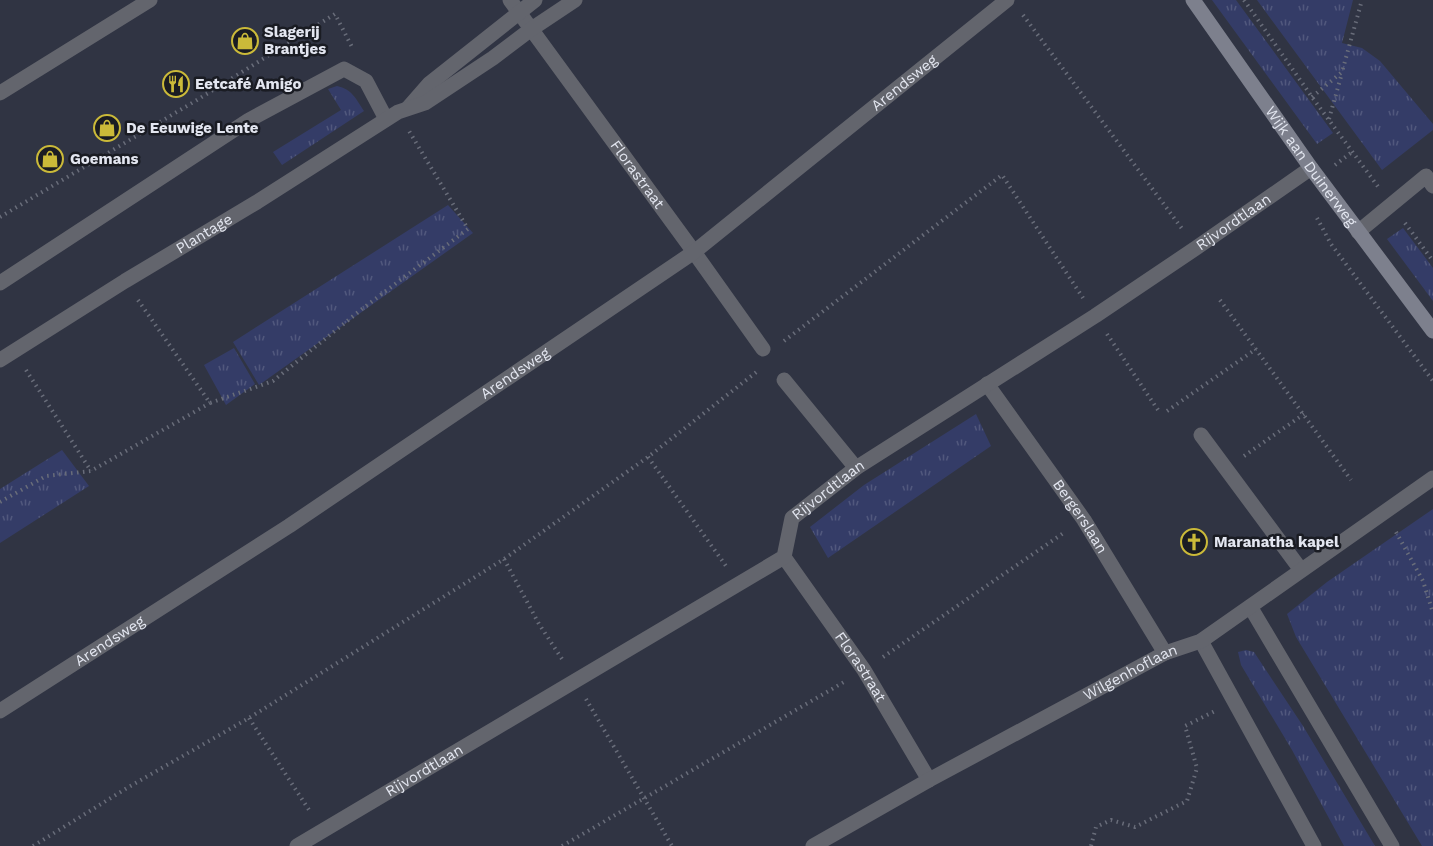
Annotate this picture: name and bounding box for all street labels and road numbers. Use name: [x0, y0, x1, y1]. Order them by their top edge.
street label: Arendsweg: [868, 51, 941, 115]
street label: Wijk aan Duinerweg: [1261, 103, 1361, 230]
street label: Florastraat: [606, 137, 669, 213]
street label: Rijvordtlaan: [1193, 190, 1274, 254]
street label: Plantage: [172, 210, 236, 258]
street label: Arendsweg: [477, 343, 553, 403]
street label: Rijvordtlaan: [788, 456, 868, 524]
street label: Bergerslaan: [1049, 476, 1111, 557]
street label: Arendsweg: [71, 612, 148, 670]
street label: Florastraat: [831, 628, 890, 706]
street label: Wilgenhoflaan: [1080, 641, 1180, 704]
street label: Rijvordtlaan: [382, 740, 466, 800]

